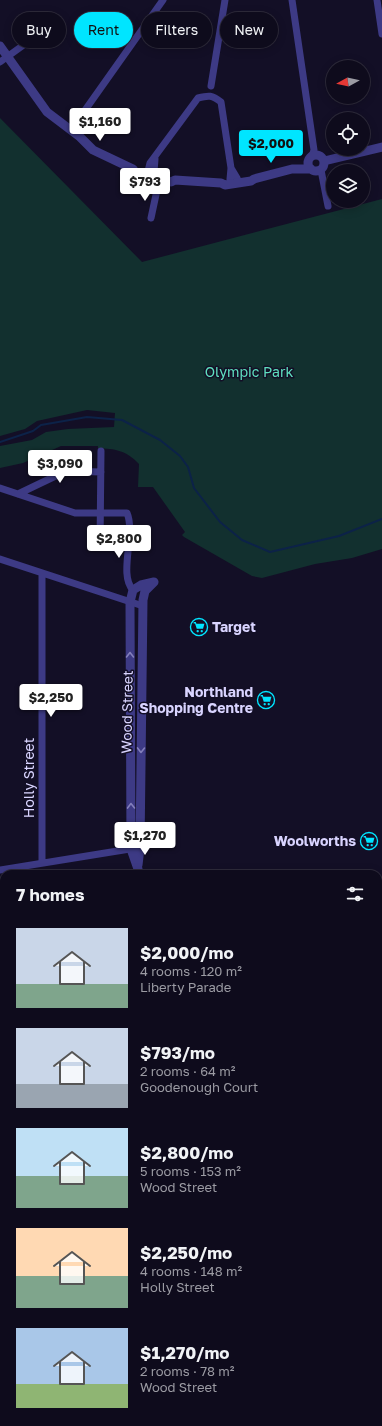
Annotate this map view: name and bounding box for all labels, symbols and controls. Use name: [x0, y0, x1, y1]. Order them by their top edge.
chip: Buy: [12, 12, 66, 48]
chip: Rent: [74, 12, 133, 48]
chip: Filters: [141, 12, 212, 48]
chip: New: [220, 12, 278, 48]
north arrow: [326, 60, 370, 104]
map controls: [326, 60, 370, 208]
pin: $1,160: [67, 108, 133, 142]
button: locate: [326, 112, 370, 156]
text: $1,160: [79, 113, 121, 129]
pin: $2,000: [238, 130, 304, 164]
text: $2,000: [248, 135, 294, 151]
button: layers: [326, 164, 370, 208]
pin: $793: [121, 168, 169, 202]
text: $793: [129, 173, 161, 189]
park label: Olympic Park: [205, 363, 293, 380]
pin: $3,090: [27, 450, 93, 484]
text: $3,090: [37, 455, 83, 471]
pin: $2,800: [86, 525, 152, 559]
text: $2,800: [96, 530, 142, 546]
supermarket icon: Target: [189, 617, 209, 637]
place label: Target: [212, 618, 256, 635]
one-way arrow: [126, 652, 134, 658]
street label: Wood Street: [117, 670, 136, 754]
place label: Northland Shopping Centre: [139, 683, 253, 716]
pin: $2,250: [18, 684, 84, 718]
text: $2,250: [28, 689, 74, 705]
supermarket icon: Northland Shopping Centre: [256, 690, 276, 710]
street label: Holly Street: [20, 738, 37, 818]
one-way arrow: [137, 747, 145, 753]
one-way arrow: [127, 803, 135, 809]
pin: $1,270: [112, 822, 178, 856]
text: $1,270: [123, 827, 167, 843]
supermarket icon: Woolworths: [359, 831, 379, 851]
place label: Woolworths: [274, 832, 356, 849]
icon: filters: [344, 883, 366, 905]
text: 7 homes: [16, 884, 84, 905]
text: $2,000/mo: [140, 942, 234, 963]
icon: home: [48, 944, 96, 992]
text: 4 rooms · 120 m²: [140, 963, 242, 979]
text: Liberty Parade: [140, 979, 231, 995]
text: $793/mo: [140, 1042, 215, 1063]
icon: home: [48, 1044, 96, 1092]
text: 2 rooms · 64 m²: [140, 1063, 235, 1079]
text: Goodenough Court: [140, 1079, 258, 1095]
text: $2,800/mo: [140, 1142, 233, 1163]
icon: home: [48, 1144, 96, 1192]
text: 5 rooms · 153 m²: [140, 1163, 241, 1179]
text: Wood Street: [140, 1179, 217, 1195]
text: $2,250/mo: [140, 1242, 232, 1263]
icon: home: [48, 1244, 96, 1292]
text: 4 rooms · 148 m²: [140, 1263, 242, 1279]
text: Holly Street: [140, 1279, 215, 1295]
text: $1,270/mo: [140, 1342, 230, 1363]
icon: home: [48, 1344, 96, 1392]
text: 2 rooms · 78 m²: [140, 1363, 234, 1379]
text: Wood Street: [140, 1379, 217, 1395]

